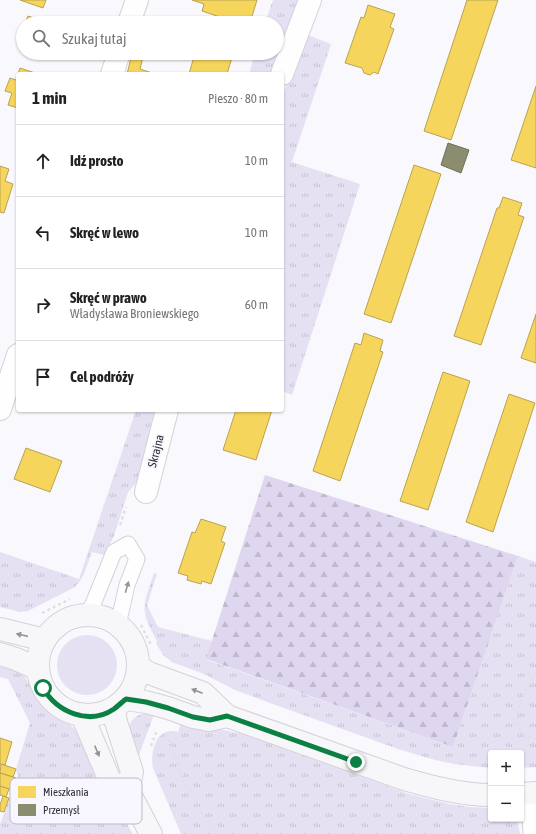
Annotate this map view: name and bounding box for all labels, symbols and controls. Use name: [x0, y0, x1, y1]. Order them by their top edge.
search box: [16, 16, 284, 60]
icon: search: [30, 27, 52, 49]
text: Szukaj tutaj: [62, 30, 126, 47]
text: 1 min: [32, 88, 67, 108]
text: Pieszo · 80 m: [208, 91, 268, 106]
icon: ahead: [32, 150, 54, 172]
text: Idź prosto: [70, 152, 124, 169]
text: 10 m: [245, 153, 268, 168]
icon: left: [32, 222, 54, 244]
text: Skręć w lewo: [70, 224, 139, 241]
text: 10 m: [245, 225, 268, 240]
text: Skręć w prawo: [70, 289, 147, 306]
icon: right: [32, 294, 54, 316]
text: 60 m: [245, 297, 268, 312]
text: Władysława Broniewskiego: [70, 306, 199, 321]
icon: arrive: [32, 366, 54, 388]
text: Cel podróży: [70, 368, 134, 385]
street label: Skrajna: [145, 433, 167, 469]
one-way arrow: [124, 580, 130, 592]
one-way arrow: [16, 631, 29, 637]
route start: [34, 679, 52, 697]
one-way arrow: [191, 688, 203, 694]
one-way arrow: [94, 746, 100, 757]
map controls: [488, 750, 524, 822]
button: +: [488, 750, 524, 786]
route end: [347, 753, 365, 771]
legend: [10, 778, 142, 824]
text: Mieszkania: [43, 786, 89, 798]
button: −: [488, 786, 524, 822]
text: Przemysł: [43, 804, 80, 816]

